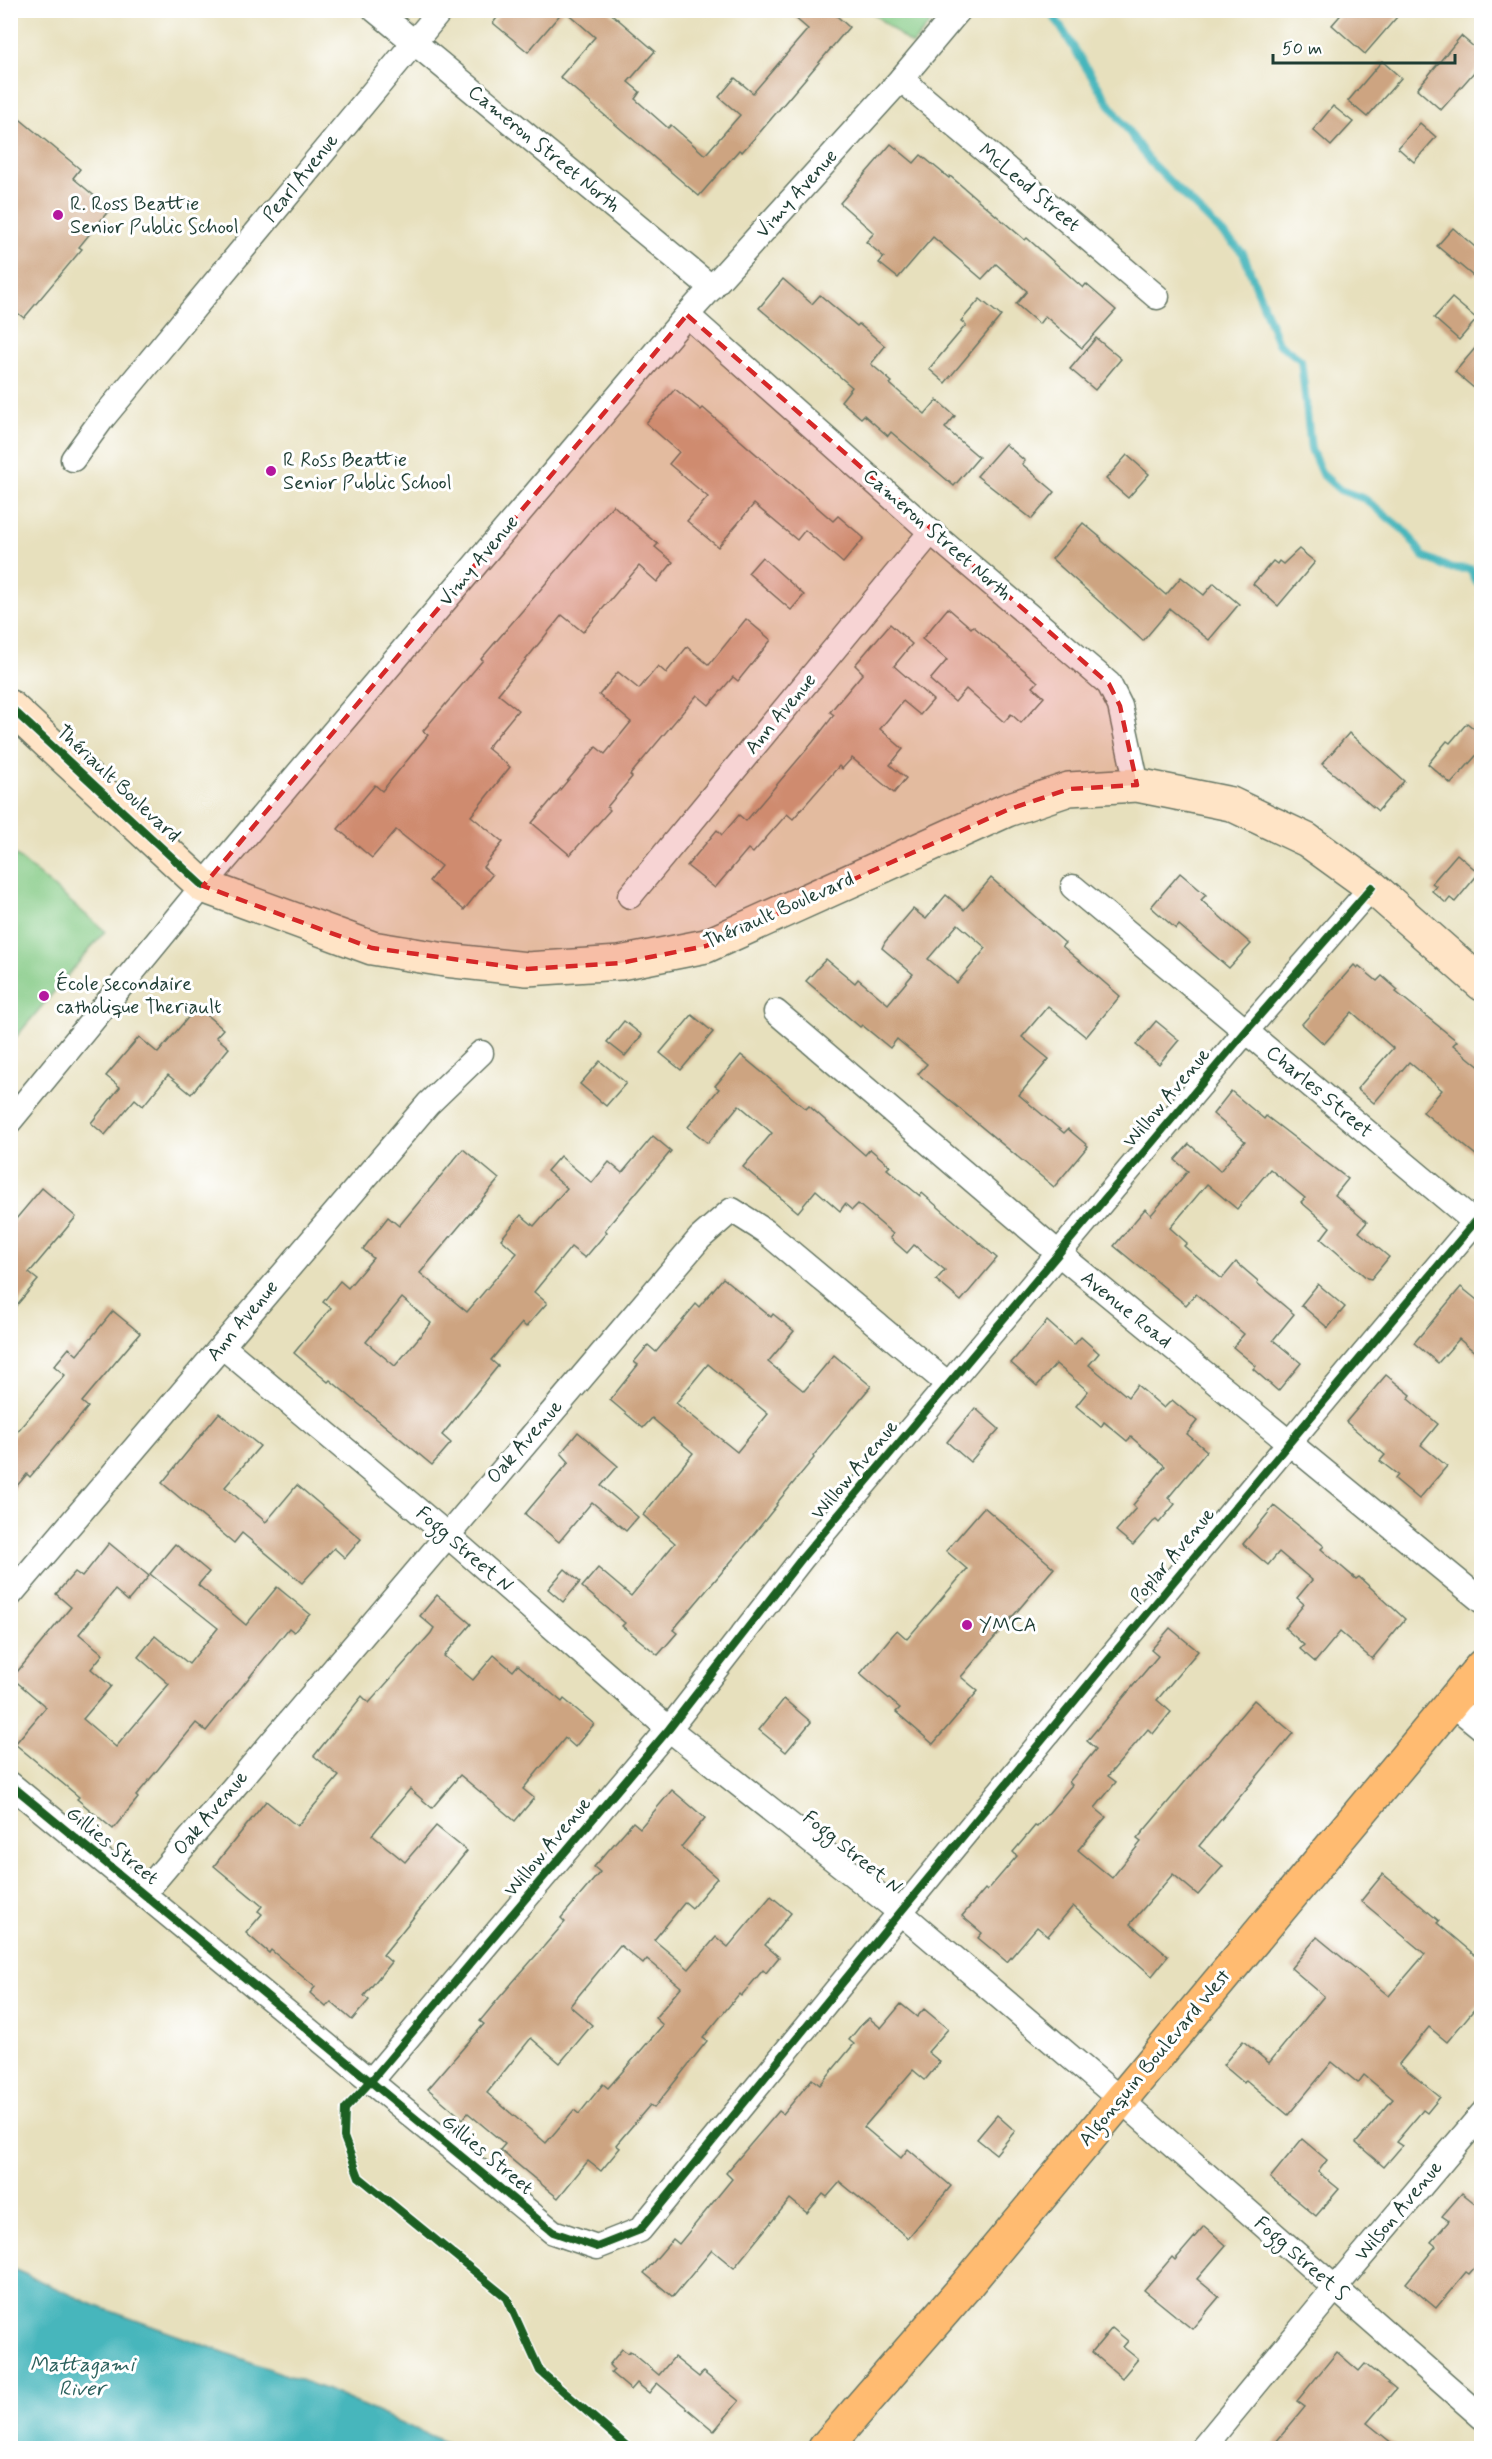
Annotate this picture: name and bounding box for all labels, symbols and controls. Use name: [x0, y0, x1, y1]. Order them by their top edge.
scale bar: [1273, 27, 1454, 65]
text: 50 m: [1282, 37, 1322, 61]
street label: Cameron Street North: [462, 79, 626, 219]
street label: Pearl Avenue: [257, 128, 345, 228]
street label: McLeod Street: [972, 137, 1086, 239]
street label: Vimy Avenue: [750, 144, 844, 244]
place label: R. Ross Beattie Senior Public School: [70, 191, 239, 241]
marker: R. Ross Beattie Senior Public School: [51, 208, 65, 222]
place label: R Ross Beattie Senior Public School: [283, 447, 452, 497]
street label: Cameron Street North: [857, 463, 1017, 607]
marker: R Ross Beattie Senior Public School: [264, 464, 278, 478]
street label: Vimy Avenue: [433, 510, 525, 612]
street label: Ann Avenue: [739, 668, 823, 760]
street label: Thériault Boulevard: [50, 719, 186, 849]
street label: Thériault Boulevard: [700, 866, 858, 956]
place label: École secondaire catholique Theriault: [56, 971, 222, 1021]
marker: École secondaire catholique Theriault: [37, 989, 51, 1003]
street label: Charles Street: [1260, 1039, 1378, 1145]
street label: Willow Avenue: [1117, 1042, 1217, 1154]
street label: Avenue Road: [1075, 1265, 1177, 1355]
street label: Ann Avenue: [201, 1275, 285, 1367]
street label: Oak Avenue: [481, 1394, 569, 1490]
street label: Willow Avenue: [805, 1414, 905, 1526]
street label: Fogg Street N: [408, 1500, 518, 1601]
street label: Poplar Avenue: [1124, 1502, 1222, 1610]
place label: YMCA: [979, 1612, 1037, 1639]
marker: YMCA: [960, 1618, 974, 1632]
street label: Oak Avenue: [167, 1765, 255, 1861]
street label: Willow Avenue: [498, 1791, 598, 1903]
street label: Gillies Street: [60, 1800, 164, 1892]
street label: Fogg Street N: [795, 1805, 907, 1903]
street label: Algonquin Boulevard West: [1073, 1964, 1239, 2154]
street label: Gillies Street: [435, 2109, 539, 2201]
street label: Wilson Avenue: [1349, 2155, 1449, 2267]
street label: Fogg Street S: [1247, 2210, 1354, 2309]
water label: Mattagami River: [30, 2351, 137, 2403]

